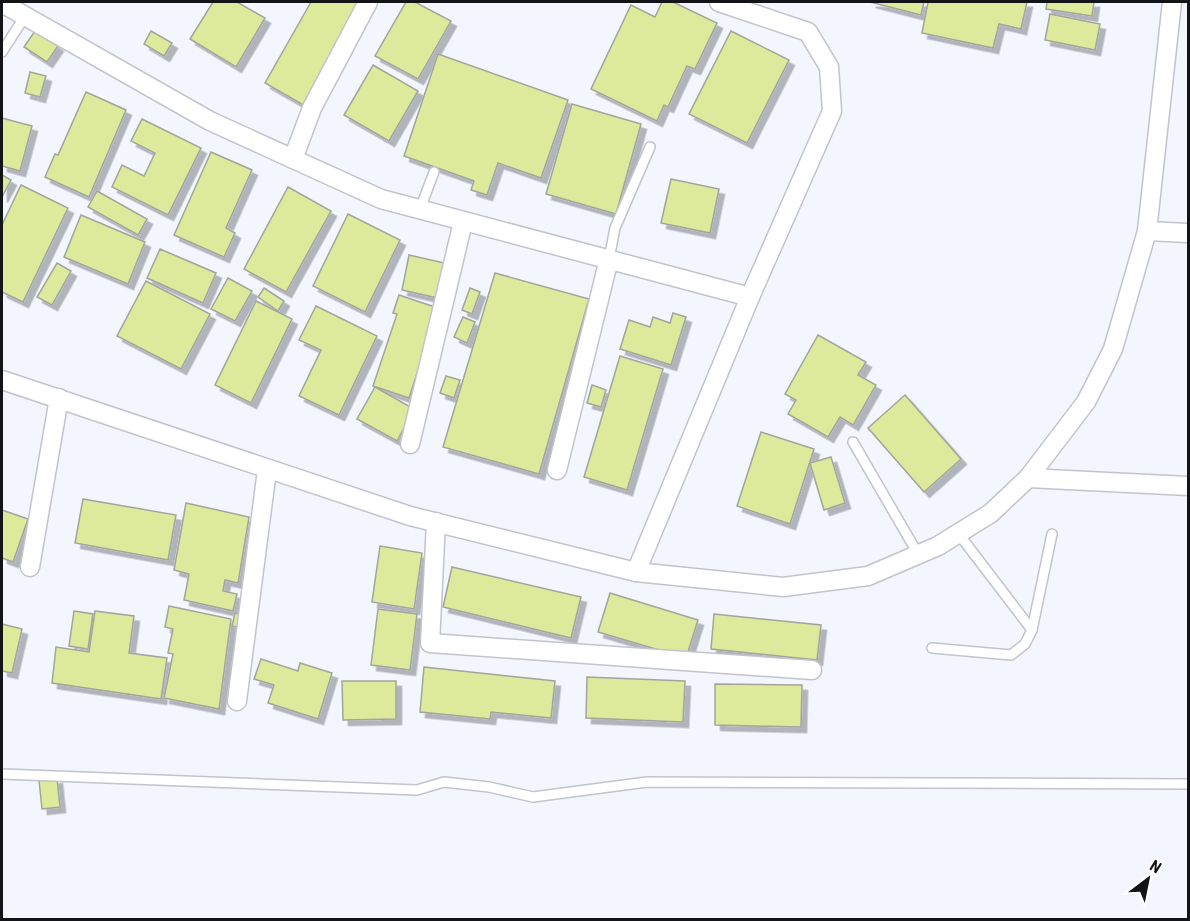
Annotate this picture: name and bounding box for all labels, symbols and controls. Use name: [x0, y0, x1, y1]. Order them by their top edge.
north arrow: [1118, 849, 1178, 909]
text: N: [1146, 856, 1165, 877]

